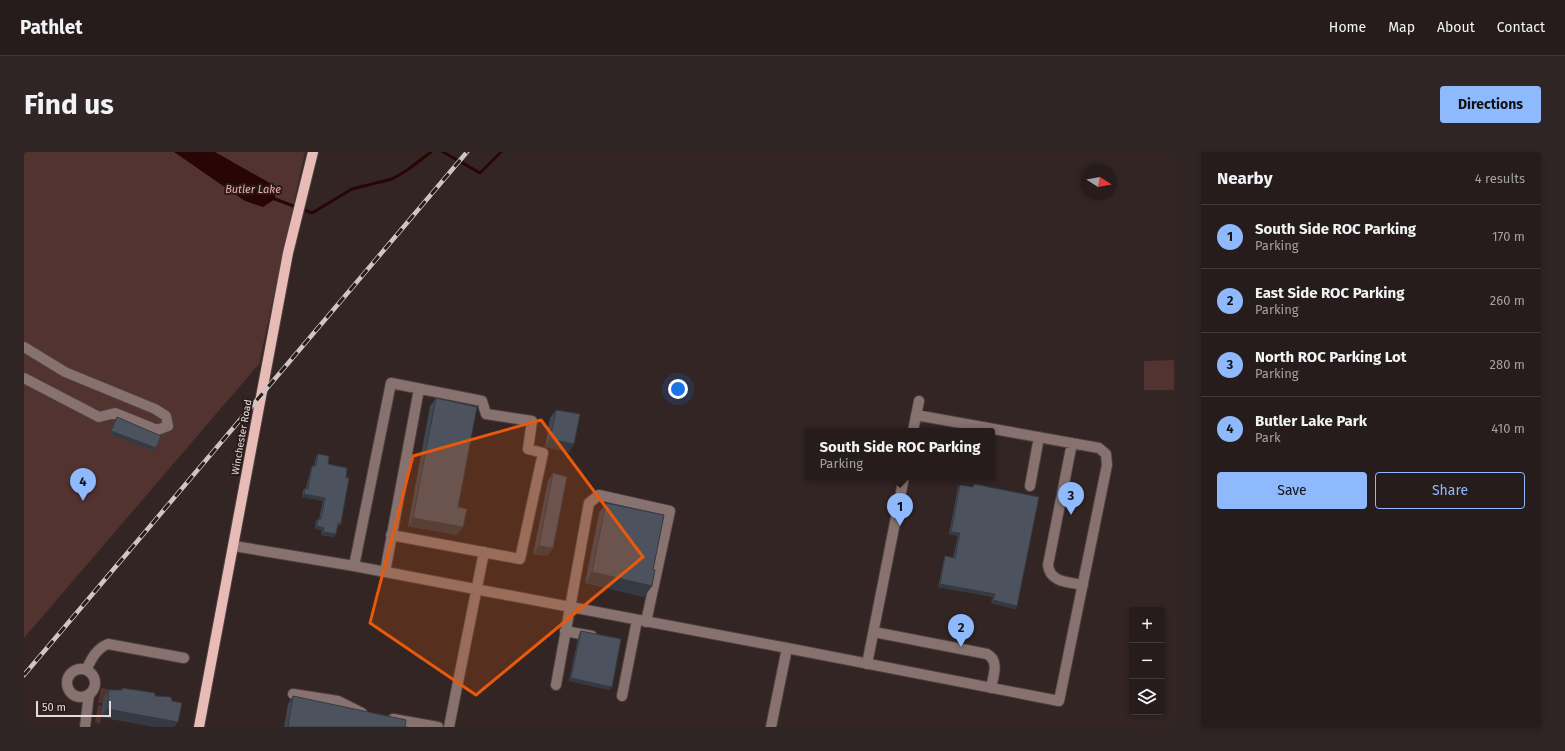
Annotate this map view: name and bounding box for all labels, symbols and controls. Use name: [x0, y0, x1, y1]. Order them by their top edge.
text: Pathlet: [20, 16, 83, 39]
text: Home: [1329, 19, 1366, 36]
text: Map: [1388, 19, 1415, 36]
text: About: [1437, 19, 1475, 36]
text: Contact: [1497, 19, 1545, 36]
button: Directions: [1440, 86, 1541, 123]
text: Find us: [24, 88, 114, 121]
north arrow: [1081, 164, 1117, 200]
text: Nearby: [1217, 168, 1272, 189]
text: 4 results: [1475, 171, 1525, 186]
water label: Butler Lake: [225, 183, 281, 196]
text: South Side ROC Parking: [1255, 220, 1416, 238]
text: 1: [1227, 229, 1233, 244]
text: 170 m: [1492, 229, 1525, 244]
text: Parking: [1255, 238, 1299, 253]
text: East Side ROC Parking: [1255, 284, 1405, 302]
text: 2: [1227, 293, 1233, 308]
text: 260 m: [1490, 293, 1525, 308]
text: Parking: [1255, 302, 1299, 317]
text: North ROC Parking Lot: [1255, 348, 1407, 366]
text: 3: [1227, 357, 1233, 372]
text: 280 m: [1490, 357, 1525, 372]
text: Parking: [1255, 366, 1299, 381]
your location: [668, 379, 688, 399]
street label: Winchester Road: [229, 399, 255, 476]
text: Butler Lake Park: [1255, 412, 1367, 430]
text: 4: [1226, 421, 1234, 436]
text: 410 m: [1491, 421, 1525, 436]
popup: [805, 428, 995, 480]
text: Park: [1255, 430, 1281, 445]
text: South Side ROC Parking: [819, 438, 981, 456]
text: Parking: [819, 456, 863, 471]
pin: 4: [70, 468, 96, 501]
button: Save: [1217, 472, 1367, 509]
button: Share: [1375, 472, 1525, 509]
pin: 3: [1058, 482, 1084, 515]
pin: 1: [887, 493, 913, 526]
map controls: [1129, 607, 1165, 715]
button: +: [1129, 607, 1165, 643]
pin: 2: [948, 614, 974, 647]
button: −: [1129, 643, 1165, 679]
button: layers: [1129, 679, 1165, 715]
scale bar: [36, 699, 111, 718]
text: 50 m: [42, 701, 66, 714]

